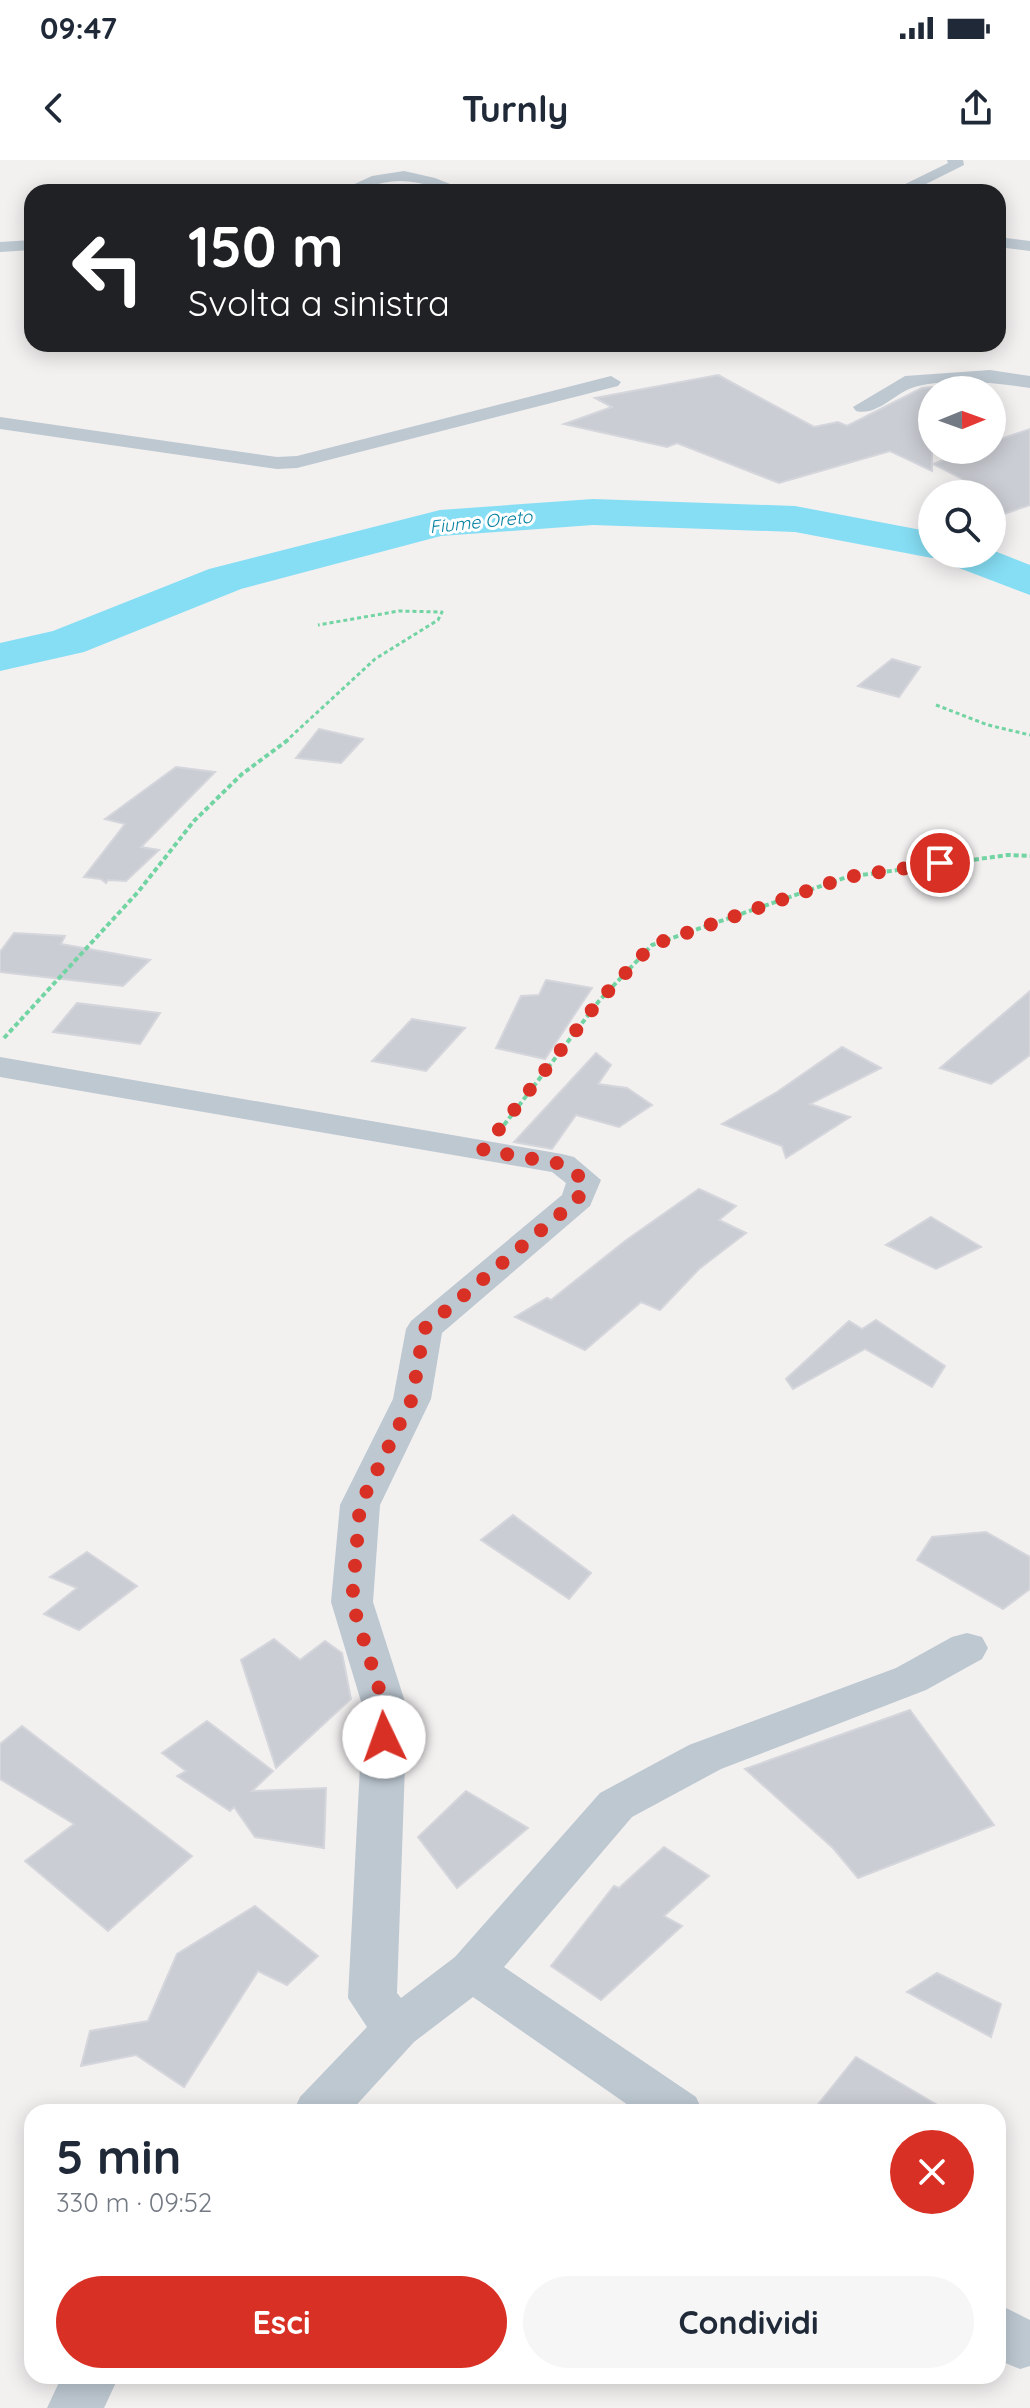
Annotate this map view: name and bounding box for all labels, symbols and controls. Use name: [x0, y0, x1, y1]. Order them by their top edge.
text: 09:47: [40, 9, 117, 47]
icon: back: [32, 86, 76, 130]
text: Turnly: [462, 86, 568, 131]
icon: share: [954, 86, 998, 130]
text: 150 m: [188, 211, 344, 281]
icon: left: [56, 216, 160, 320]
text: Svolta a sinistra: [188, 280, 450, 325]
north arrow: [918, 376, 1006, 464]
map controls: [918, 376, 1006, 568]
button: search: [918, 480, 1006, 568]
water label: Fiume Oreto: [428, 505, 535, 538]
pin: [906, 829, 974, 897]
icon: arrive: [918, 841, 962, 885]
position arrow: [342, 1695, 426, 1779]
text: 5 min: [56, 2126, 181, 2186]
button: close: [890, 2130, 974, 2214]
text: 330 m · 09:52: [56, 2186, 212, 2219]
button: Esci: [56, 2276, 507, 2368]
button: Condividi: [523, 2276, 974, 2368]

